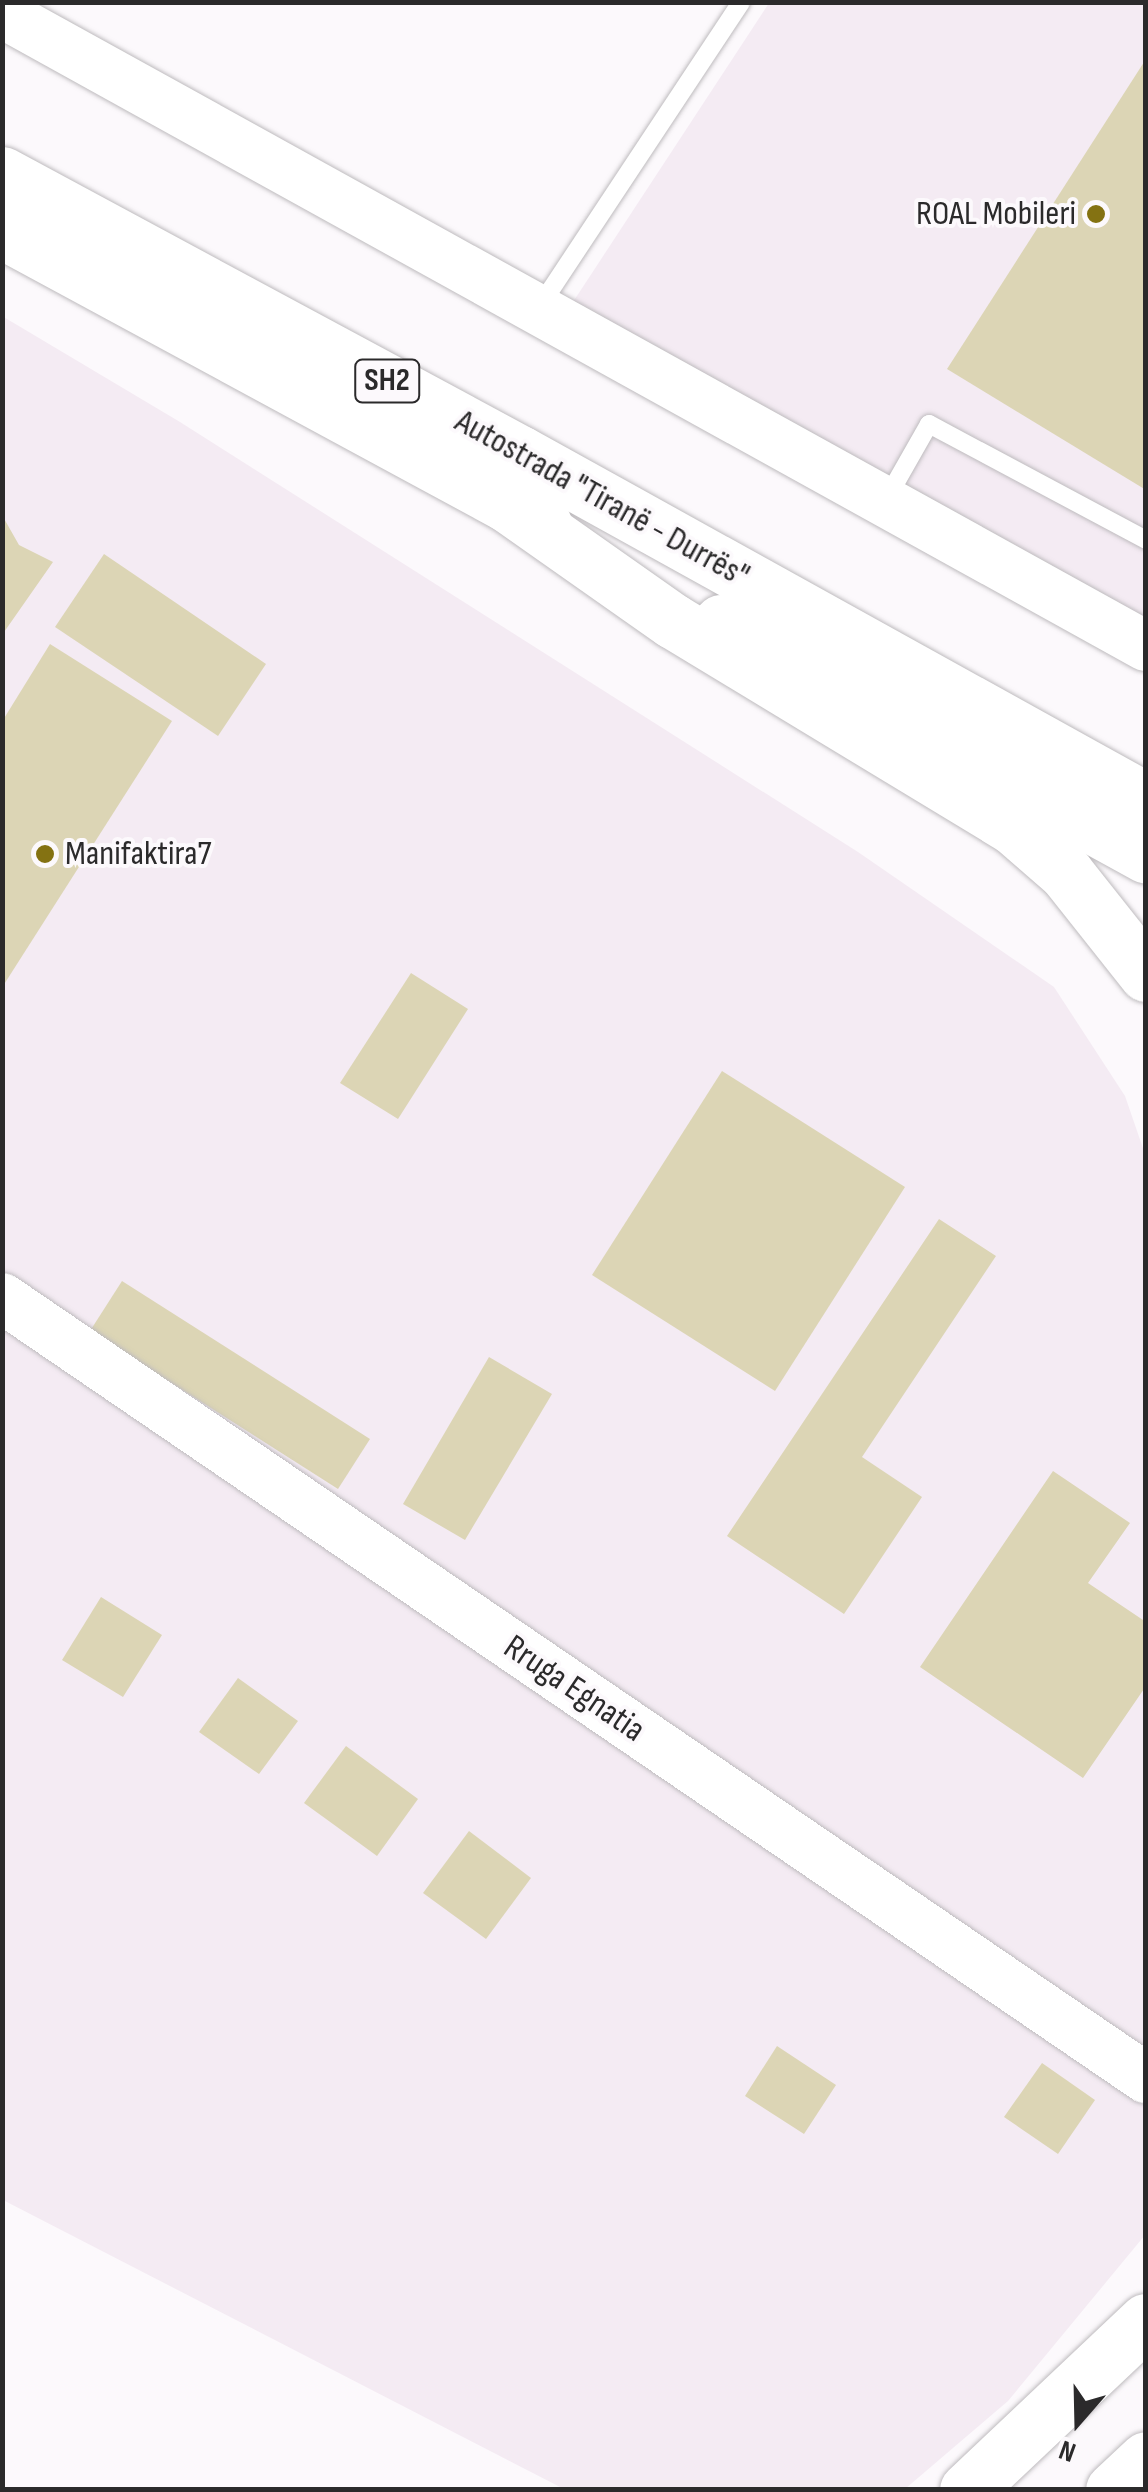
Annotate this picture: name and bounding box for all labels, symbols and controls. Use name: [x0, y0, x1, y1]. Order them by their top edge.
place label: ROAL Mobileri: [916, 193, 1076, 235]
marker: ROAL Mobileri: [1085, 203, 1107, 225]
road number: SH2: [352, 354, 422, 408]
street label: Autostrada "Tiranë - Durrës": [448, 401, 756, 597]
place label: Manifaktira7: [65, 833, 212, 875]
marker: Manifaktira7: [34, 843, 56, 865]
street label: Rruga Egnatia: [496, 1627, 652, 1751]
north arrow: [1028, 2372, 1128, 2472]
text: N: [1055, 2433, 1080, 2469]

